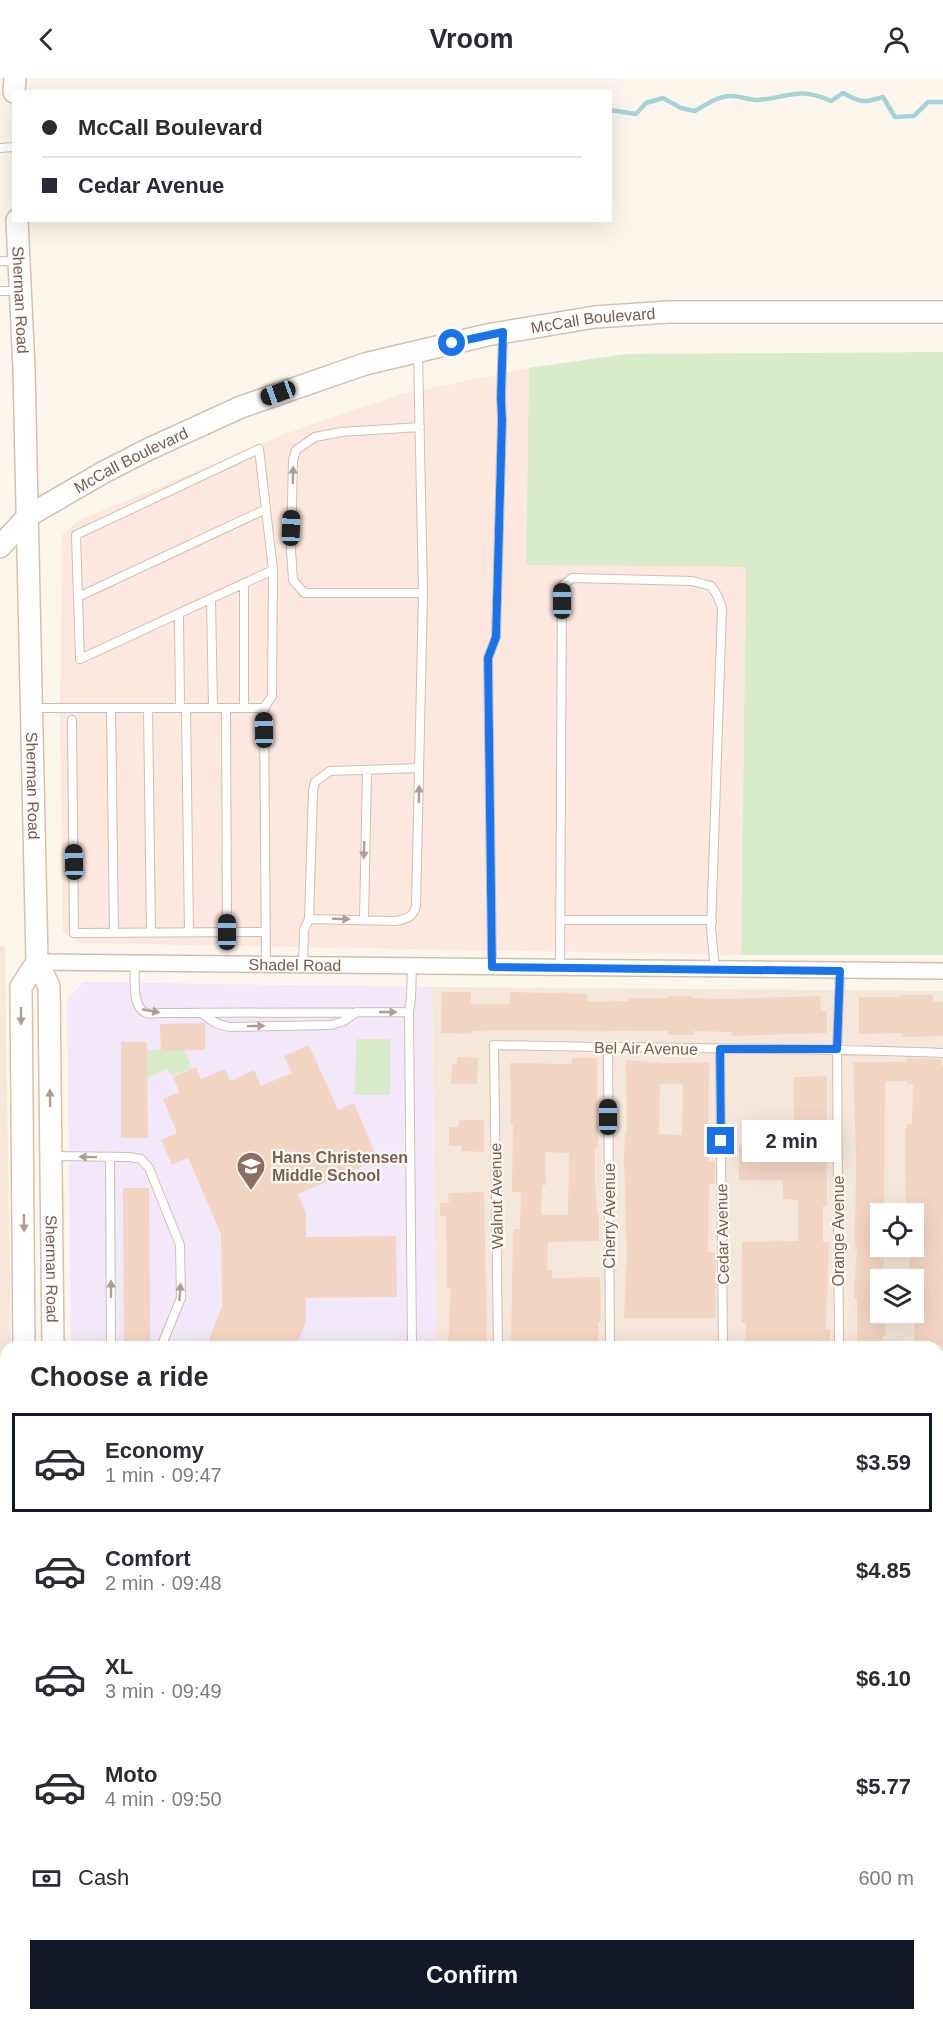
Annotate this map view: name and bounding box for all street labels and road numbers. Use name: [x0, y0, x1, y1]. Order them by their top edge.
street label: Sherman Road: [9, 246, 31, 354]
street label: McCall Boulevard: [529, 305, 656, 337]
street label: McCall Boulevard: [71, 424, 191, 496]
street label: Sherman Road: [23, 732, 42, 840]
street label: Shadel Road: [249, 956, 341, 974]
street label: Bel Air Avenue: [594, 1039, 698, 1058]
street label: Walnut Avenue: [487, 1142, 506, 1250]
street label: Cherry Avenue: [601, 1163, 618, 1269]
street label: Orange Avenue: [830, 1175, 847, 1286]
street label: Cedar Avenue: [713, 1183, 732, 1285]
street label: Sherman Road: [43, 1215, 61, 1323]

